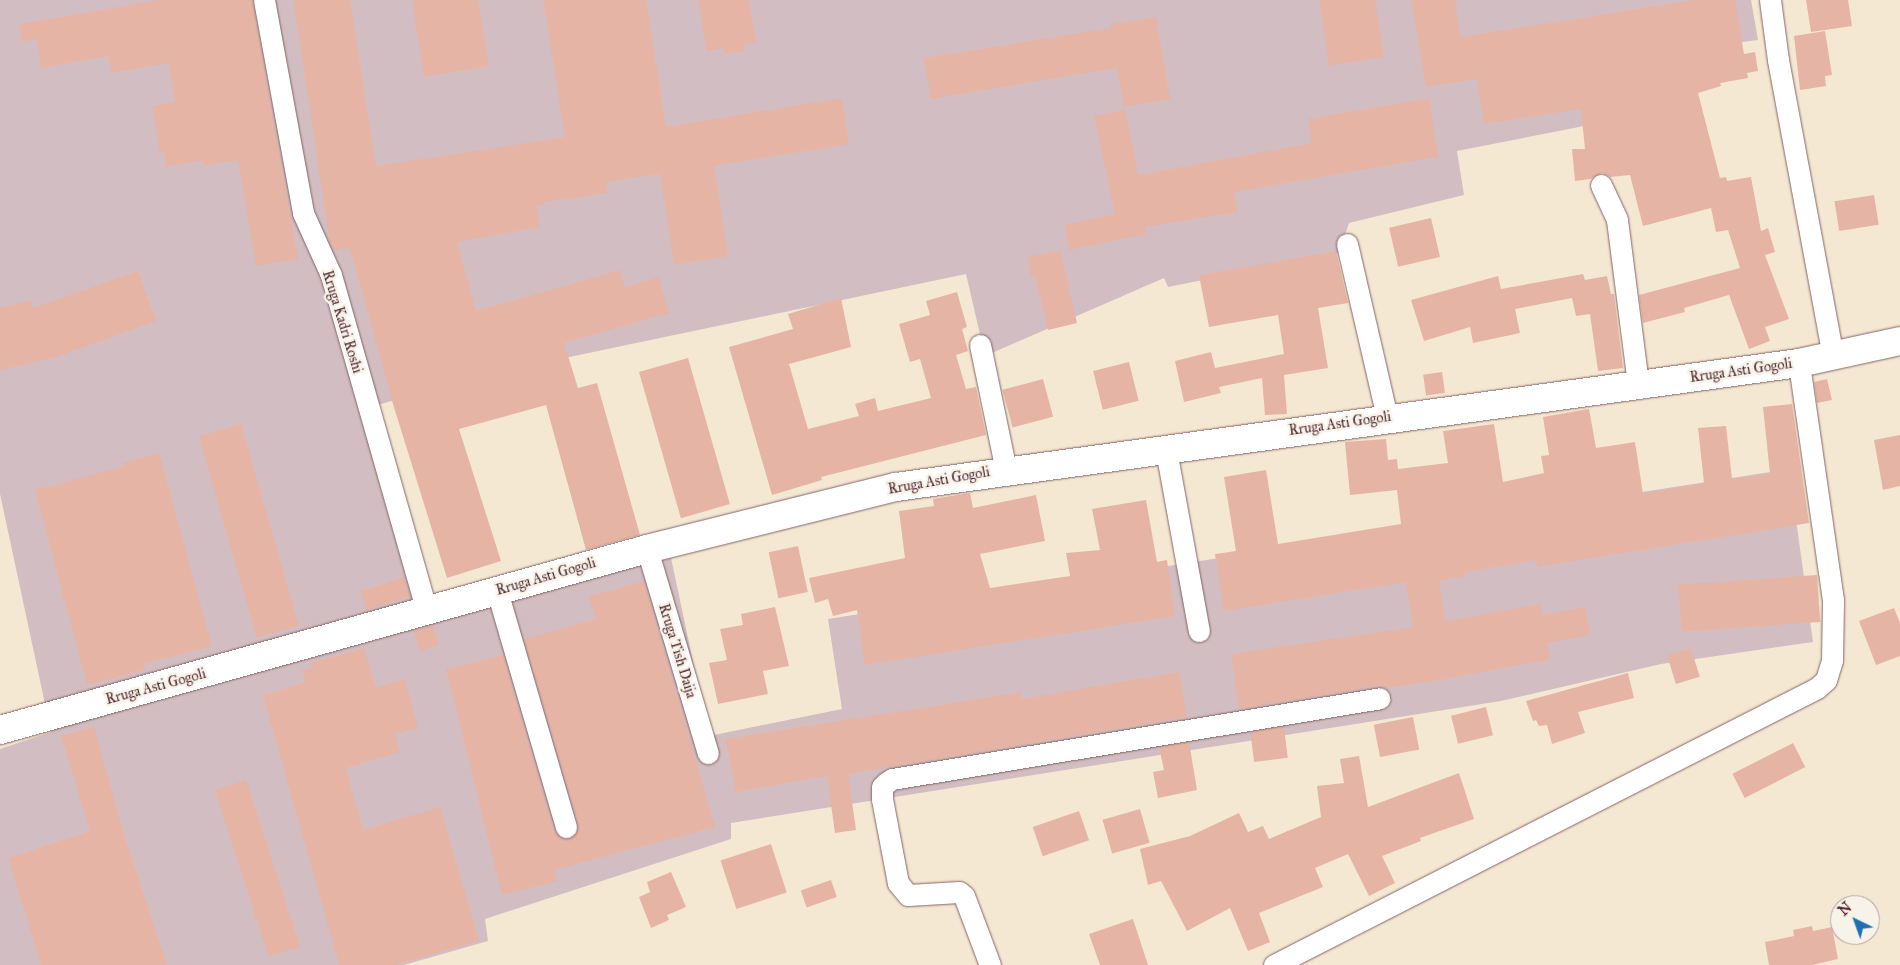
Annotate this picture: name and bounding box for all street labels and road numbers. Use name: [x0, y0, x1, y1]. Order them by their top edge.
street label: Rruga Kadri Roshi: [318, 269, 366, 375]
street label: Rruga Asti Gogoli: [1689, 356, 1793, 386]
street label: Rruga Asti Gogoli: [1288, 409, 1392, 439]
street label: Rruga Asti Gogoli: [887, 464, 991, 498]
street label: Rruga Asti Gogoli: [494, 555, 598, 599]
street label: Rruga Tish Daija: [655, 602, 699, 700]
street label: Rruga Asti Gogoli: [104, 666, 208, 708]

